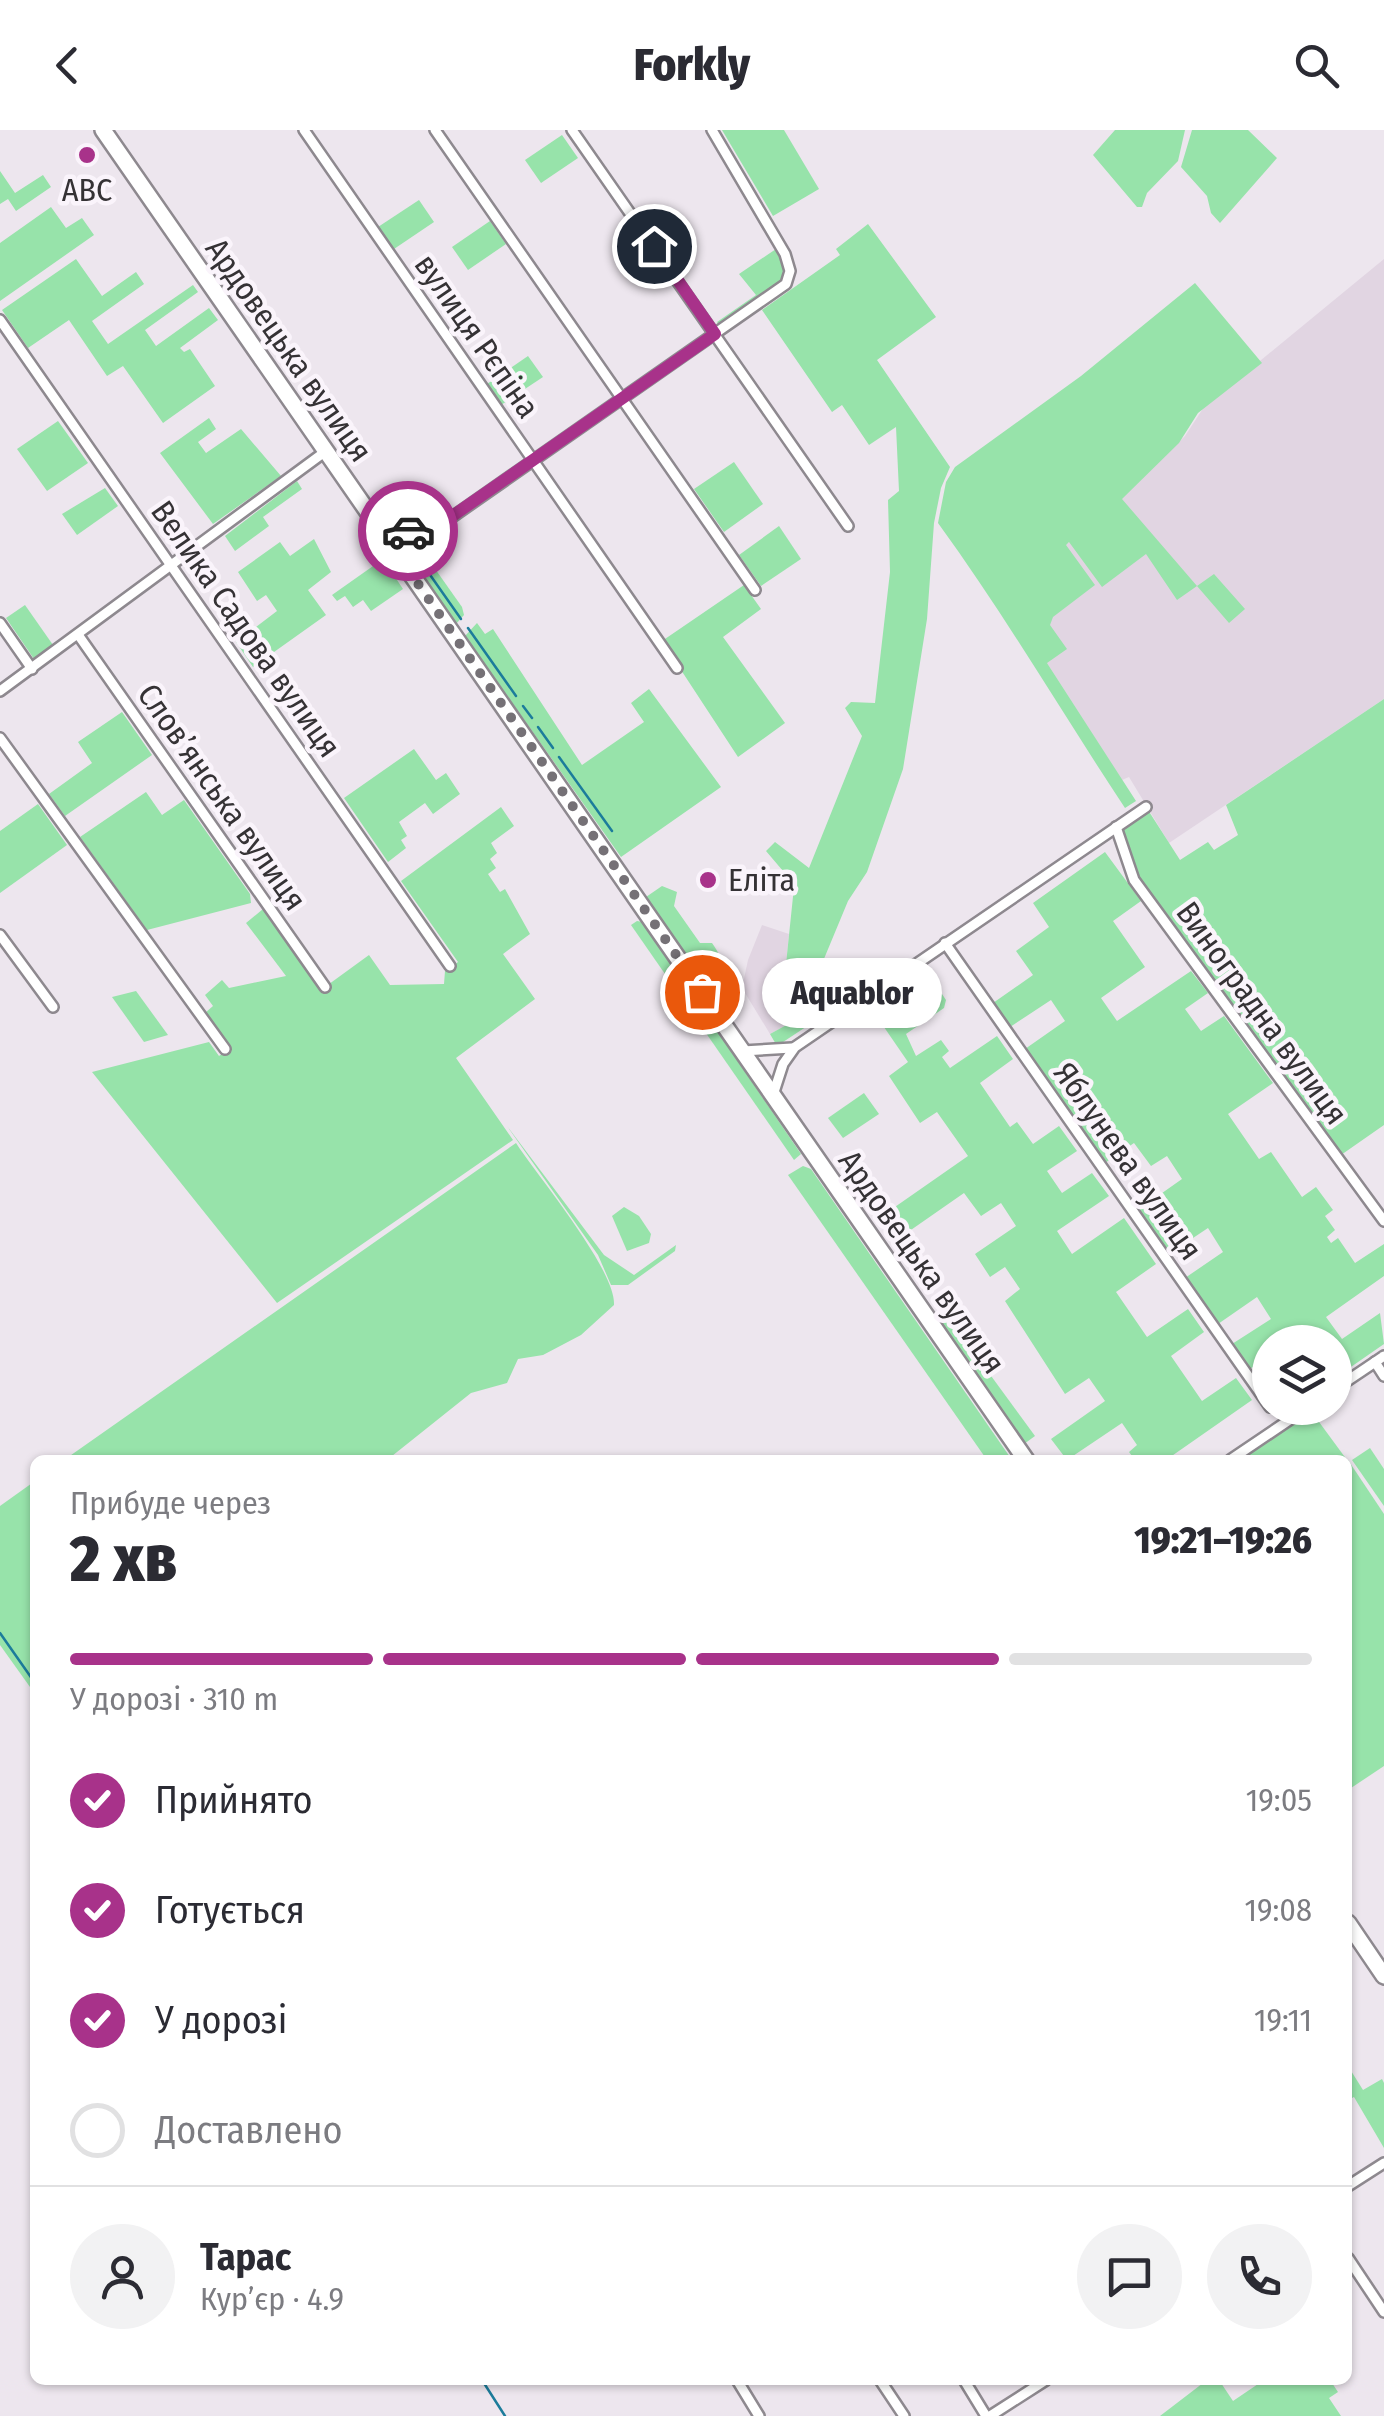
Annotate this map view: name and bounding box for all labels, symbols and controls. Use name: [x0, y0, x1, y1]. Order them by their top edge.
icon: back: [40, 38, 95, 93]
text: Forkly: [634, 38, 750, 92]
icon: search: [1289, 38, 1344, 93]
marker: ABC: [76, 144, 98, 166]
place label: ABC: [62, 171, 112, 209]
pin: [612, 204, 697, 289]
icon: home: [627, 219, 682, 274]
street label: Ардовецька вулиця: [198, 231, 380, 469]
street label: вулиця Рєпіна: [407, 247, 547, 425]
courier: [358, 481, 458, 581]
street label: Велика Садова вулиця: [143, 494, 349, 764]
icon: car: [381, 504, 436, 559]
street label: Словʼянська вулиця: [130, 676, 314, 918]
place label: Еліта: [728, 861, 795, 899]
marker: Еліта: [697, 869, 719, 891]
street label: Виноградна вулиця: [1169, 894, 1355, 1132]
pin: [660, 950, 745, 1035]
callout: Aquablor: [762, 957, 942, 1027]
icon: bag: [675, 965, 730, 1020]
text: Aquablor: [791, 974, 913, 1012]
street label: Яблунева вулиця: [1046, 1055, 1210, 1267]
street label: Ардовецька вулиця: [831, 1143, 1013, 1381]
map controls: [1252, 1325, 1352, 1425]
button: layers: [1252, 1325, 1352, 1425]
text: Прибуде через: [70, 1484, 271, 1522]
text: 19:21–19:26: [1134, 1517, 1312, 1563]
text: 2 хв: [70, 1520, 177, 1598]
text: У дорозі · 310 m: [70, 1680, 278, 1718]
icon: check: [70, 1773, 125, 1828]
text: Прийнято: [155, 1777, 313, 1823]
text: 19:05: [1246, 1781, 1312, 1819]
icon: check: [70, 1883, 125, 1938]
text: Готується: [155, 1887, 305, 1933]
text: 19:08: [1245, 1891, 1312, 1929]
icon: check: [70, 1993, 125, 2048]
text: У дорозі: [155, 1997, 287, 2043]
text: 19:11: [1254, 2001, 1312, 2039]
text: Доставлено: [155, 2107, 342, 2153]
button: person: [70, 2224, 175, 2329]
button: chat: [1077, 2224, 1182, 2329]
button: phone: [1207, 2224, 1312, 2329]
text: Тарас: [200, 2234, 291, 2280]
text: Кур’єр · 4.9: [200, 2280, 344, 2318]

